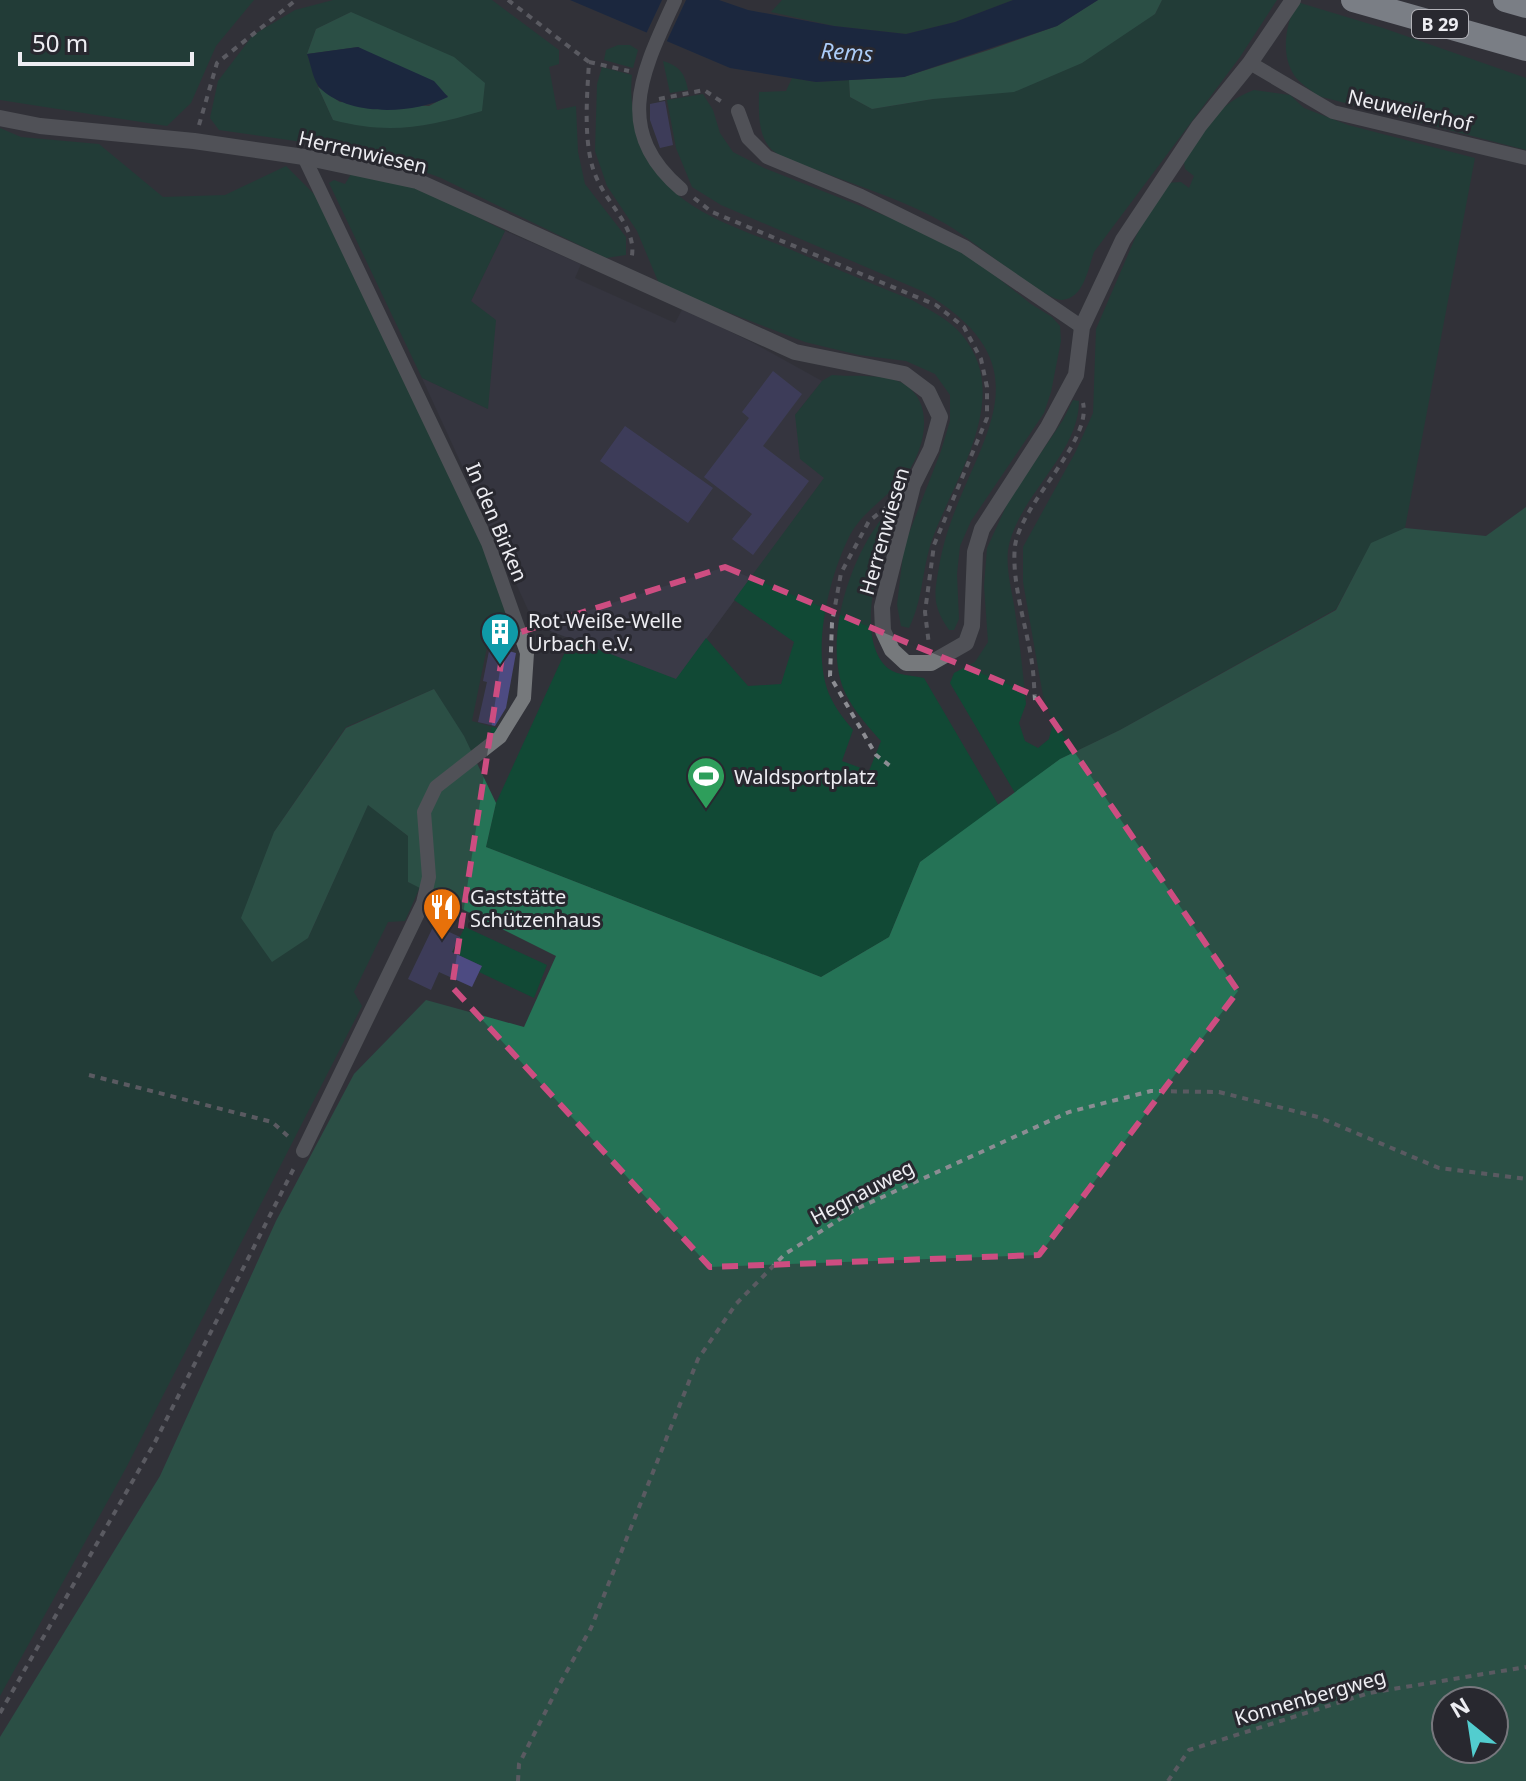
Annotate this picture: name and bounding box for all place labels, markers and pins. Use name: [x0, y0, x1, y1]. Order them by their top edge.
place label: Rot-Weiße-Welle Urbach e.V.: [528, 607, 682, 657]
building icon: Rot-Weiße-Welle Urbach e.V.: [479, 611, 521, 666]
sports icon: Waldsportplatz: [685, 755, 727, 810]
place label: Waldsportplatz: [734, 763, 876, 790]
place label: Gaststätte Schützenhaus: [470, 883, 601, 933]
restaurant icon: Gaststätte Schützenhaus: [421, 886, 463, 941]

